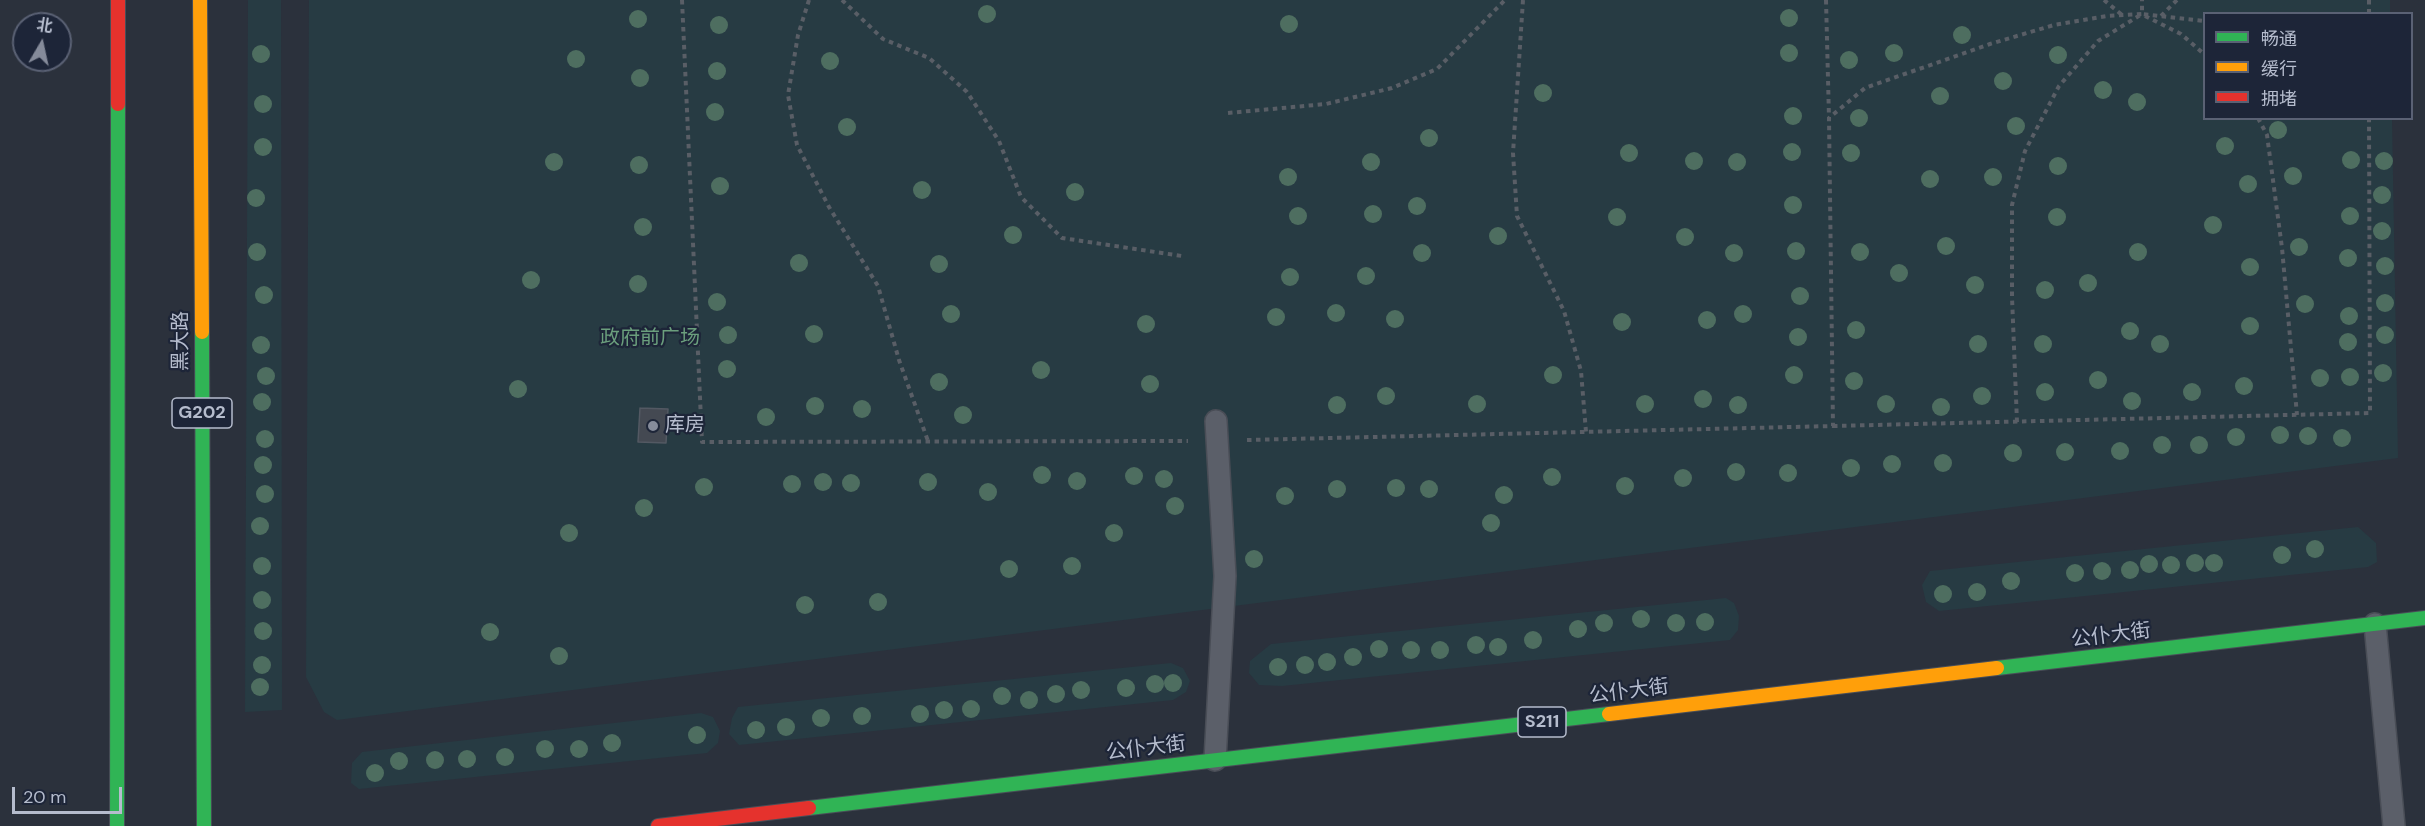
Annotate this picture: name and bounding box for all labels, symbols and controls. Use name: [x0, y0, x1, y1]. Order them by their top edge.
north arrow: [12, 12, 72, 72]
legend: [2203, 12, 2413, 120]
text: 北: [35, 14, 54, 37]
text: 畅通: [2261, 27, 2297, 51]
text: 缓行: [2261, 57, 2297, 81]
text: 拥堵: [2261, 87, 2297, 111]
street label: 黑大路: [170, 311, 194, 371]
park label: 政府前广场: [600, 327, 700, 351]
road number: G202: [172, 398, 232, 428]
place label: 库房: [665, 414, 705, 438]
marker: 库房: [646, 419, 660, 433]
street label: 公仆大街: [2070, 619, 2152, 653]
street label: 公仆大街: [1588, 675, 1670, 709]
road number: S211: [1518, 707, 1566, 737]
street label: 公仆大街: [1105, 732, 1187, 766]
scale bar: [15, 775, 124, 813]
text: 20 m: [23, 785, 66, 809]

